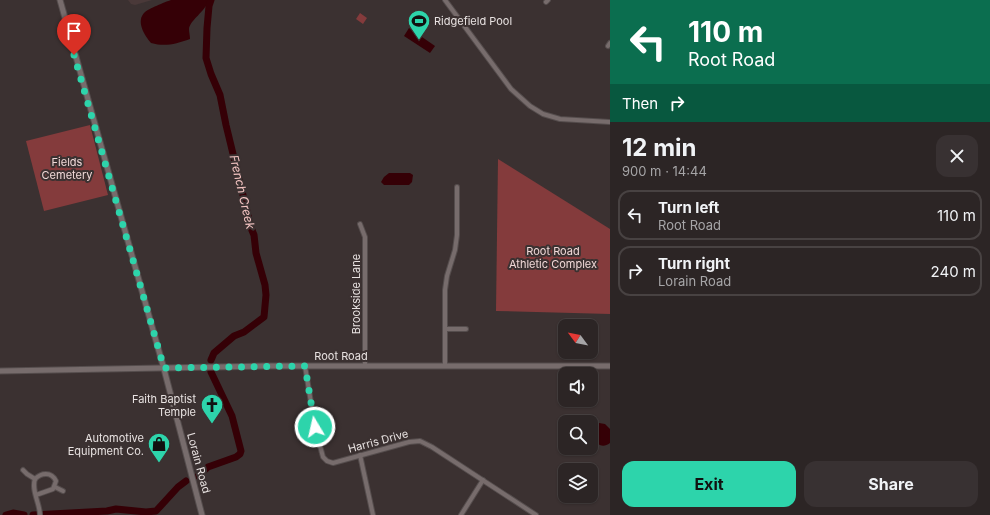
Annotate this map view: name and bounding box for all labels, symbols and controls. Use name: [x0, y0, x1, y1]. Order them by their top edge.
sports icon: Ridgefield Pool: [406, 8, 432, 41]
pin: [57, 14, 91, 55]
place label: Ridgefield Pool: [434, 14, 512, 28]
text: 110 m: [688, 15, 763, 49]
icon: left: [622, 16, 674, 68]
icon: arrive: [63, 20, 85, 42]
text: Root Road: [688, 49, 775, 70]
icon: right: [666, 92, 688, 114]
text: Then: [622, 94, 658, 113]
text: 12 min: [622, 133, 697, 162]
button: close: [936, 135, 978, 177]
water label: French Creek: [227, 153, 258, 231]
park label: Fields Cemetery: [42, 155, 92, 182]
text: 900 m · 14:44: [622, 163, 707, 179]
text: Turn left: [658, 198, 719, 217]
icon: left: [624, 204, 646, 226]
text: 110 m: [937, 206, 976, 225]
text: Root Road: [658, 217, 721, 233]
park label: Root Road Athletic Complex: [509, 244, 597, 271]
street label: Brookside Lane: [349, 254, 363, 334]
text: Turn right: [658, 254, 730, 273]
icon: right: [624, 260, 646, 282]
text: 240 m: [931, 262, 976, 281]
text: Lorain Road: [658, 273, 731, 289]
north arrow: [558, 319, 598, 359]
map controls: [558, 319, 598, 503]
street label: Root Road: [314, 349, 368, 363]
button: sound: [558, 367, 598, 407]
place label: Faith Baptist Temple: [132, 392, 196, 419]
church icon: Faith Baptist Temple: [199, 392, 225, 425]
position arrow: [294, 406, 336, 448]
button: search: [558, 415, 598, 455]
street label: Harris Drive: [346, 426, 410, 456]
place label: Automotive Equipment Co.: [68, 431, 144, 458]
shop icon: Automotive Equipment Co.: [146, 431, 172, 464]
street label: Lorain Road: [184, 431, 214, 495]
button: Exit: [622, 461, 796, 507]
button: Share: [804, 461, 978, 507]
button: layers: [558, 463, 598, 503]

